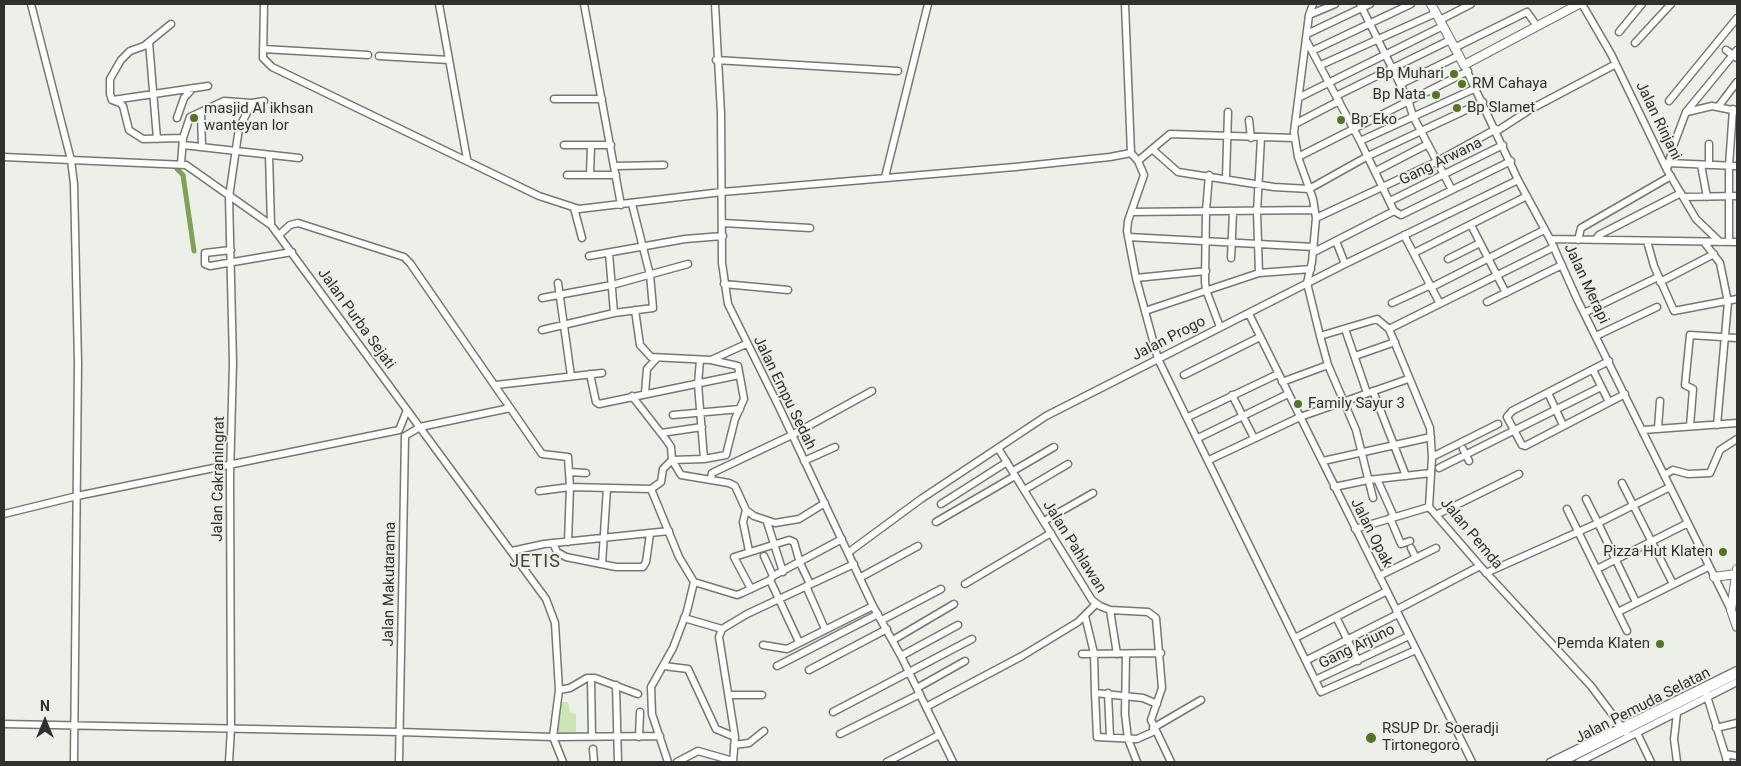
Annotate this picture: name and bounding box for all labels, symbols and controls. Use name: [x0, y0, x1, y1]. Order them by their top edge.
place label: Bp Muhari: [1376, 65, 1444, 83]
marker: Bp Muhari: [1448, 68, 1460, 80]
place label: RM Cahaya: [1472, 75, 1547, 93]
marker: RM Cahaya: [1456, 78, 1468, 90]
street label: Jalan Rinjani: [1631, 79, 1685, 163]
place label: Bp Nata: [1373, 86, 1426, 104]
marker: Bp Nata: [1430, 89, 1442, 101]
place label: Bp Slamet: [1467, 99, 1535, 117]
place label: masjid Al ikhsan wanteyan lor: [204, 100, 313, 135]
marker: Bp Slamet: [1451, 102, 1463, 114]
place label: Bp Eko: [1351, 111, 1397, 129]
marker: masjid Al ikhsan wanteyan lor: [188, 112, 200, 124]
marker: Bp Eko: [1335, 114, 1347, 126]
street label: Gang Arwana: [1397, 134, 1485, 190]
street label: Jalan Merapi: [1560, 241, 1612, 327]
street label: Jalan Purba Sejati: [313, 265, 399, 373]
street label: Jalan Progo: [1129, 313, 1209, 365]
street label: Jalan Empu Sedah: [749, 333, 819, 453]
place label: Family Sayur 3: [1308, 395, 1405, 413]
marker: Family Sayur 3: [1292, 398, 1304, 410]
street label: Jalan Cakraningrat: [209, 416, 229, 542]
street label: Jalan Pemda: [1436, 495, 1506, 573]
street label: Jalan Opak: [1346, 496, 1396, 570]
street label: Jalan Pahlawan: [1038, 497, 1110, 597]
street label: Jalan Makutarama: [380, 522, 400, 646]
place label: Pizza Hut Klaten: [1603, 543, 1713, 561]
marker: Pizza Hut Klaten: [1717, 546, 1729, 558]
district label: JETIS: [509, 551, 561, 573]
street label: Gang Arjuno: [1316, 621, 1398, 673]
place label: Pemda Klaten: [1557, 635, 1650, 653]
marker: Pemda Klaten: [1654, 638, 1666, 650]
street label: Jalan Pemuda Selatan: [1572, 664, 1714, 748]
north arrow: [20, 696, 70, 746]
text: N: [40, 698, 50, 714]
place label: RSUP Dr. Soeradji Tirtonegoro: [1382, 720, 1499, 755]
marker: RSUP Dr. Soeradji Tirtonegoro: [1364, 731, 1378, 745]

